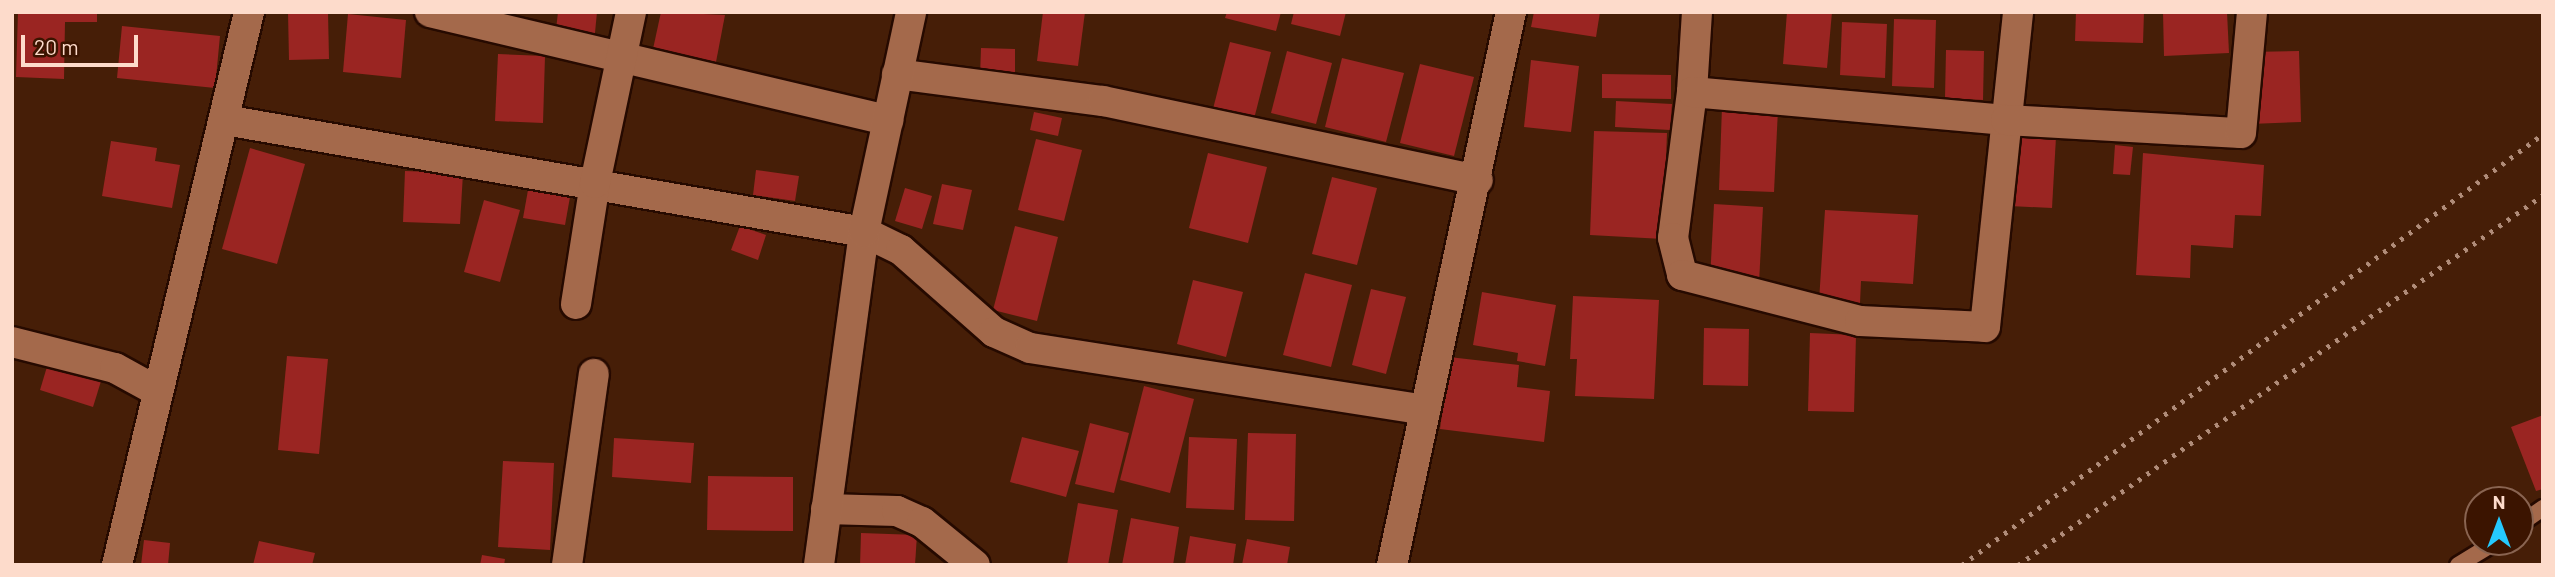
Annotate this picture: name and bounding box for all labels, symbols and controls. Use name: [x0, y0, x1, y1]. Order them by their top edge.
scale bar: [24, 21, 142, 65]
text: 20 m: [34, 34, 79, 59]
north arrow: [2464, 486, 2534, 556]
text: N: [2493, 490, 2505, 513]

